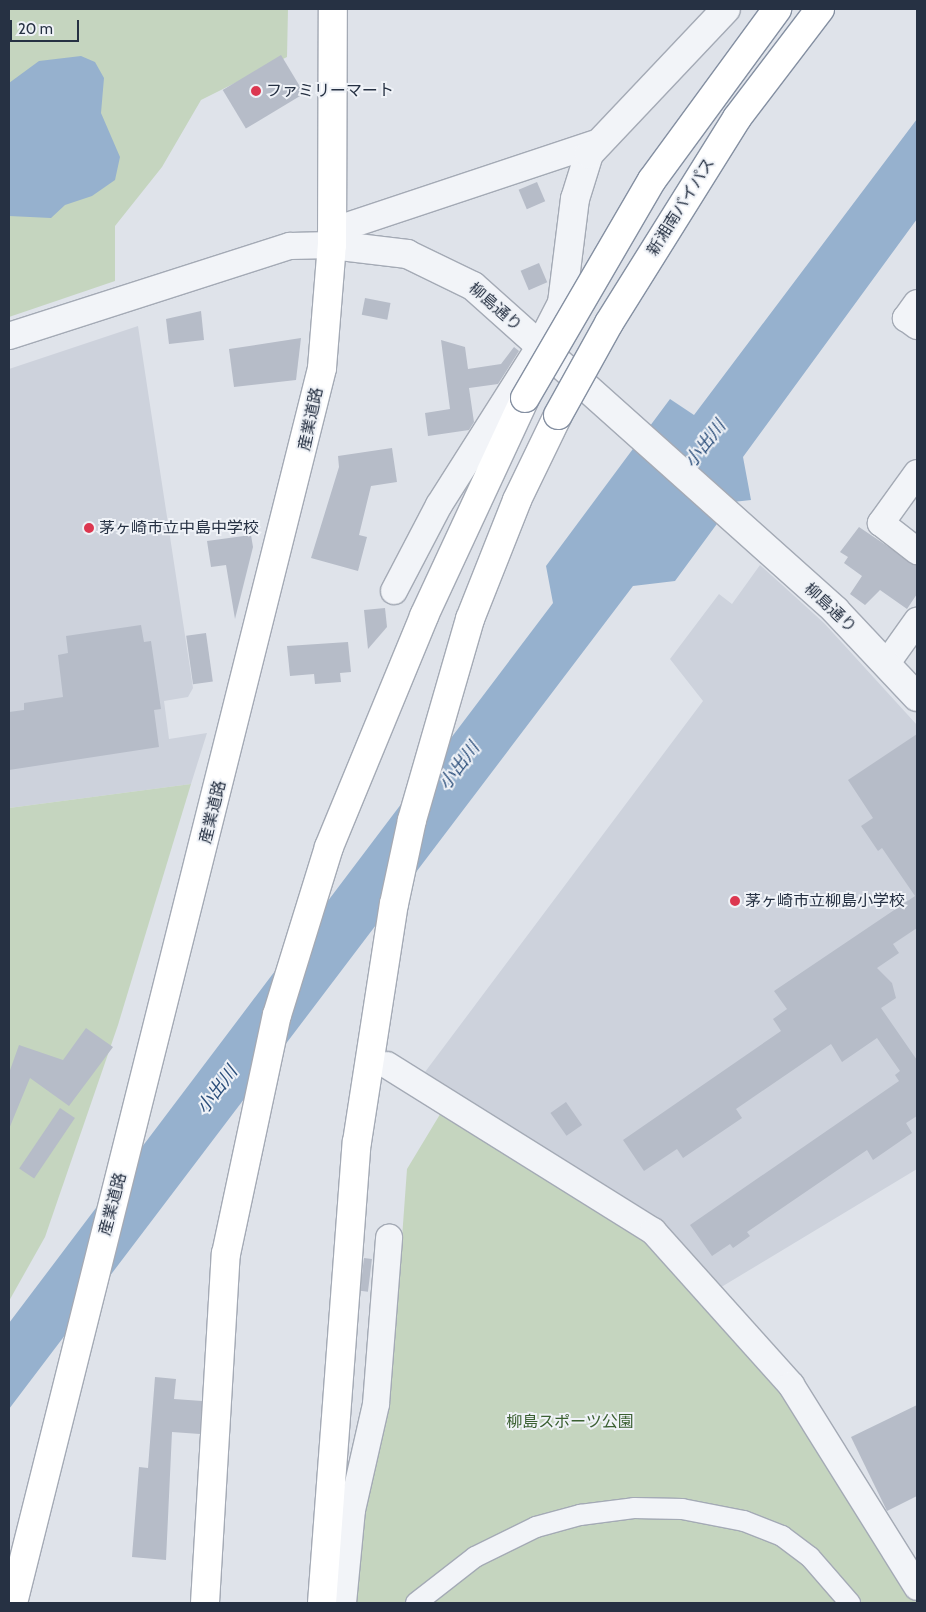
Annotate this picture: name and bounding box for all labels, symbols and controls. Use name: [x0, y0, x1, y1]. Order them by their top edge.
scale bar: [12, 10, 81, 42]
text: 20 m: [18, 20, 53, 38]
place label: ファミリーマート: [266, 81, 394, 101]
marker: ファミリーマート: [250, 85, 262, 97]
street label: 新湘南バイパス: [643, 154, 719, 260]
street label: 柳島通り: [465, 279, 525, 335]
street label: 産業道路: [295, 386, 327, 452]
water label: 小出川: [680, 416, 730, 472]
place label: 茅ヶ崎市立中島中学校: [99, 518, 259, 538]
marker: 茅ヶ崎市立中島中学校: [83, 522, 95, 534]
street label: 柳島通り: [800, 579, 860, 637]
water label: 小出川: [434, 738, 484, 794]
street label: 産業道路: [196, 779, 230, 845]
place label: 茅ヶ崎市立柳島小学校: [745, 891, 905, 911]
marker: 茅ヶ崎市立柳島小学校: [729, 895, 741, 907]
water label: 小出川: [192, 1062, 242, 1118]
street label: 産業道路: [95, 1171, 131, 1237]
park label: 柳島スポーツ公園: [506, 1412, 634, 1432]

